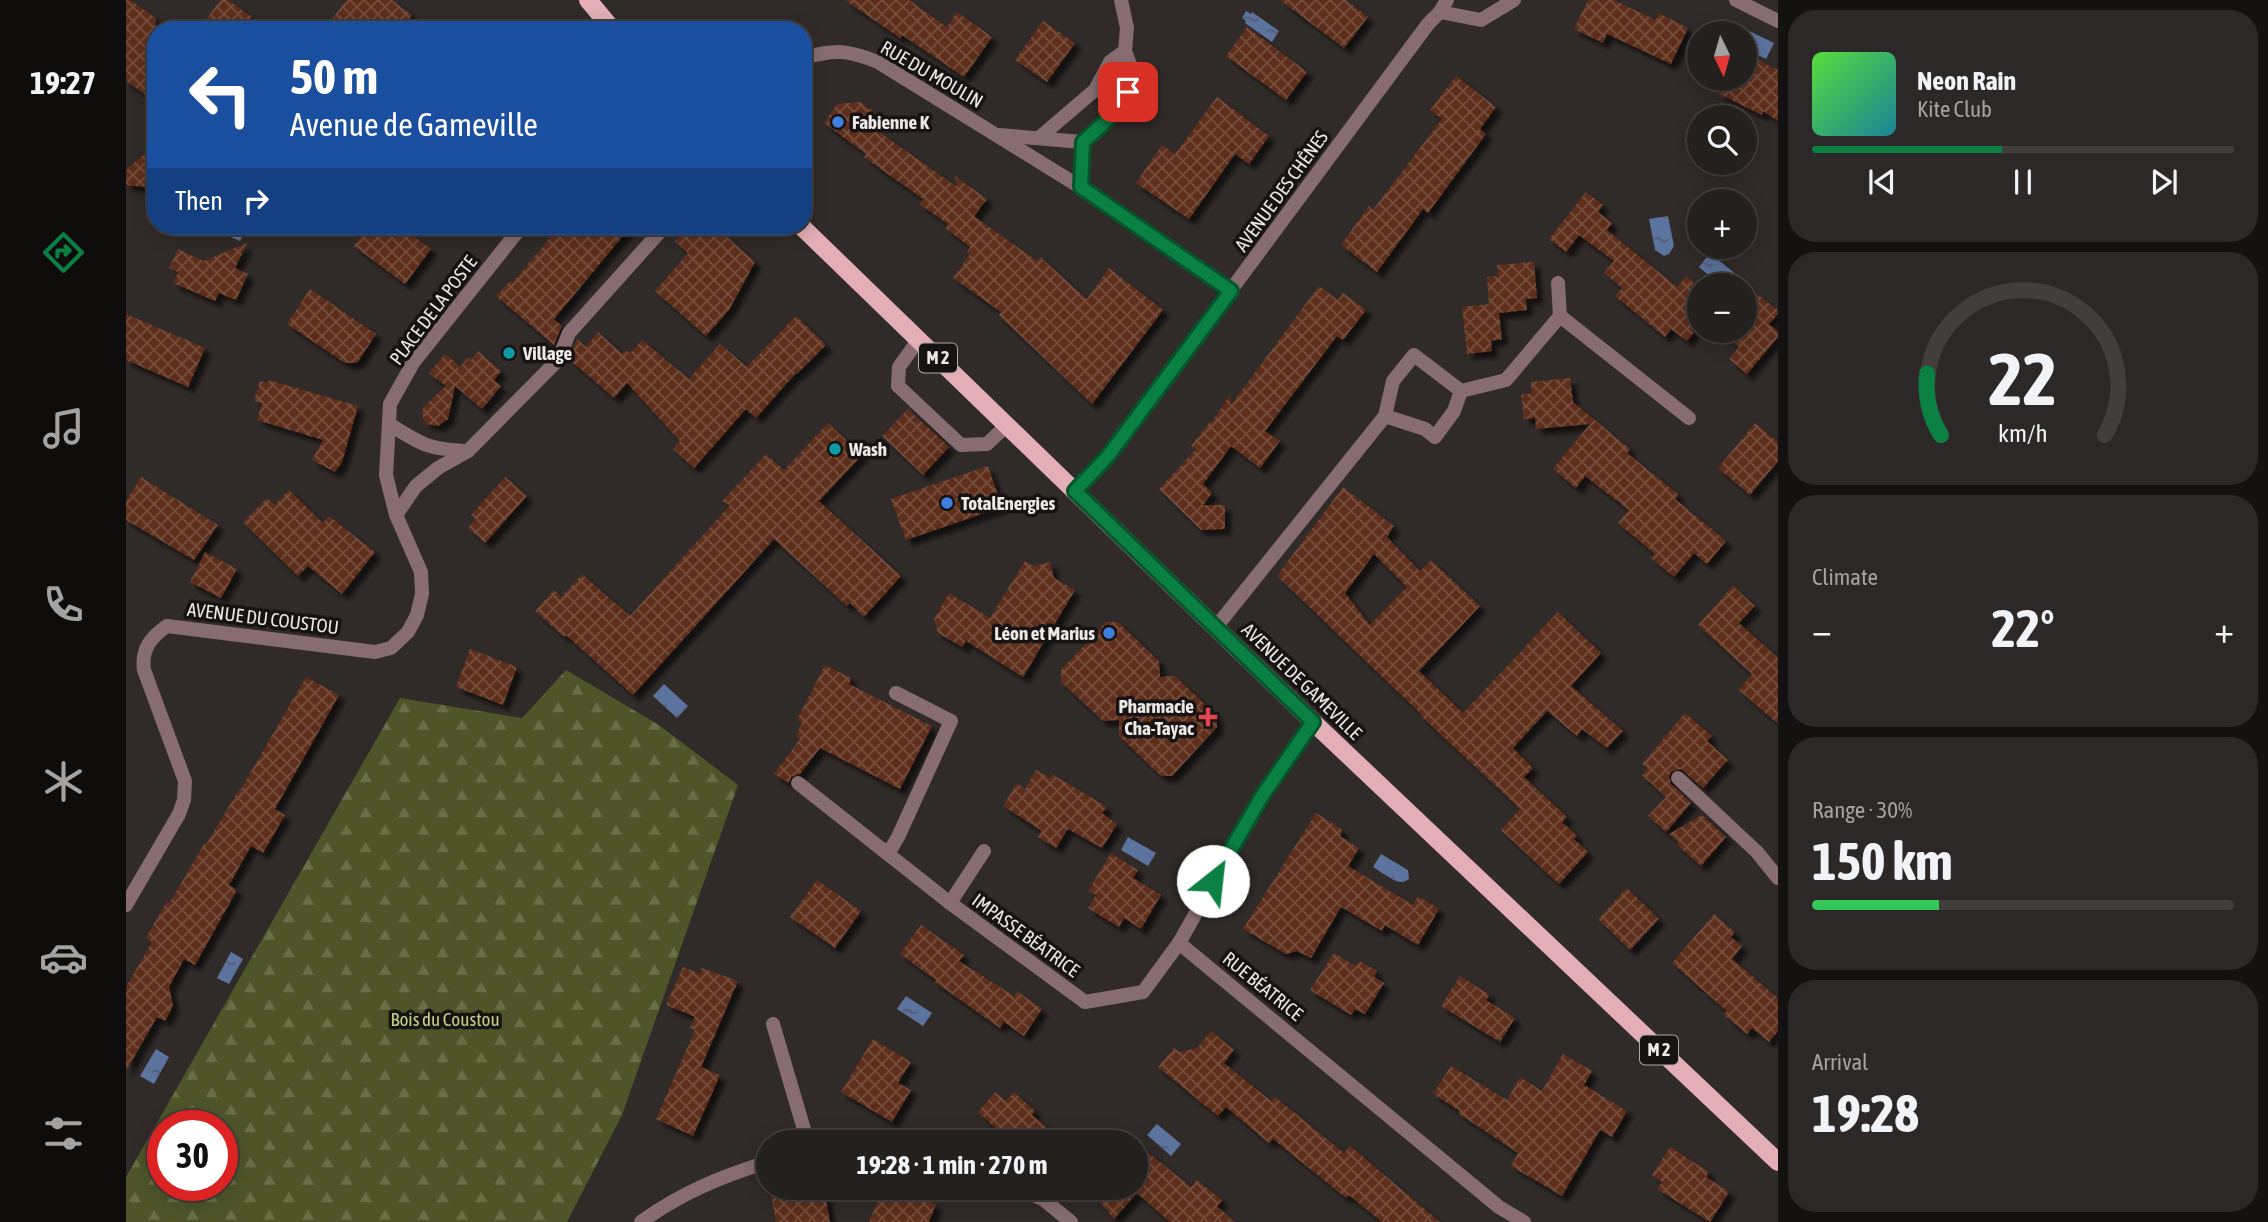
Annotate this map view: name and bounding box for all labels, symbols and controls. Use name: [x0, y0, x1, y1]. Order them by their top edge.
north arrow: [1687, 21, 1757, 91]
map controls: [1687, 21, 1757, 343]
street label: RUE DU MOULIN: [877, 36, 987, 112]
text: 50 m: [290, 48, 378, 104]
icon: left: [175, 49, 266, 140]
pin: [1098, 62, 1158, 122]
text: 19:27: [30, 64, 96, 101]
text: Neon Rain: [1917, 66, 2016, 96]
icon: arrive: [1109, 73, 1147, 111]
text: Kite Club: [1917, 96, 1992, 122]
button: search: [1687, 105, 1757, 175]
text: Avenue de Gameville: [290, 106, 538, 143]
place label: Fabienne K: [852, 111, 930, 133]
marker: Fabienne K: [830, 114, 846, 130]
street label: AVENUE DES CHÊNES: [1230, 126, 1332, 256]
icon: previous: [1863, 163, 1901, 201]
icon: pause: [2004, 163, 2042, 201]
icon: next: [2145, 163, 2183, 201]
icon: right: [237, 182, 275, 220]
text: Then: [175, 186, 223, 216]
button: +: [1687, 189, 1757, 259]
icon: directions: [39, 228, 88, 277]
street label: PLACE DE LA POSTE: [385, 251, 481, 369]
button: −: [1687, 273, 1757, 343]
text: 22: [1989, 337, 2057, 420]
place label: Village: [522, 342, 572, 364]
road number: M 2: [919, 344, 957, 372]
marker: Village: [501, 345, 517, 361]
icon: music: [39, 404, 88, 453]
text: km/h: [1998, 418, 2048, 446]
place label: Wash: [848, 438, 887, 460]
marker: Wash: [827, 441, 843, 457]
place label: TotalEnergies: [961, 492, 1056, 514]
marker: TotalEnergies: [939, 495, 955, 511]
text: Climate: [1812, 564, 1878, 590]
icon: phone: [39, 580, 88, 629]
street label: AVENUE DU COUSTOU: [186, 598, 340, 638]
text: 22°: [1991, 598, 2055, 658]
text: −: [1812, 608, 1832, 651]
text: +: [2214, 608, 2234, 651]
street label: AVENUE DE GAMEVILLE: [1238, 618, 1366, 744]
place label: Léon et Marius: [994, 622, 1095, 644]
marker: Léon et Marius: [1101, 625, 1117, 641]
place label: Pharmacie Cha-Tayac: [1118, 695, 1194, 739]
marker: Pharmacie Cha-Tayac: [1200, 709, 1216, 725]
icon: climate: [39, 757, 88, 806]
text: Range · 30%: [1812, 797, 1912, 823]
text: 150 km: [1812, 831, 1953, 891]
position arrow: [1176, 844, 1250, 918]
street label: IMPASSE BÉATRICE: [968, 889, 1084, 981]
icon: car: [39, 933, 88, 982]
street label: RUE BÉATRICE: [1219, 947, 1307, 1025]
park label: Bois du Coustou: [390, 1008, 500, 1030]
road number: M 2: [1640, 1036, 1678, 1064]
text: Arrival: [1812, 1049, 1868, 1075]
text: 19:28: [1812, 1083, 1919, 1143]
icon: filters: [39, 1109, 88, 1158]
speed limit sign: 30: [147, 1110, 238, 1201]
text: 19:28 · 1 min · 270 m: [857, 1150, 1047, 1180]

